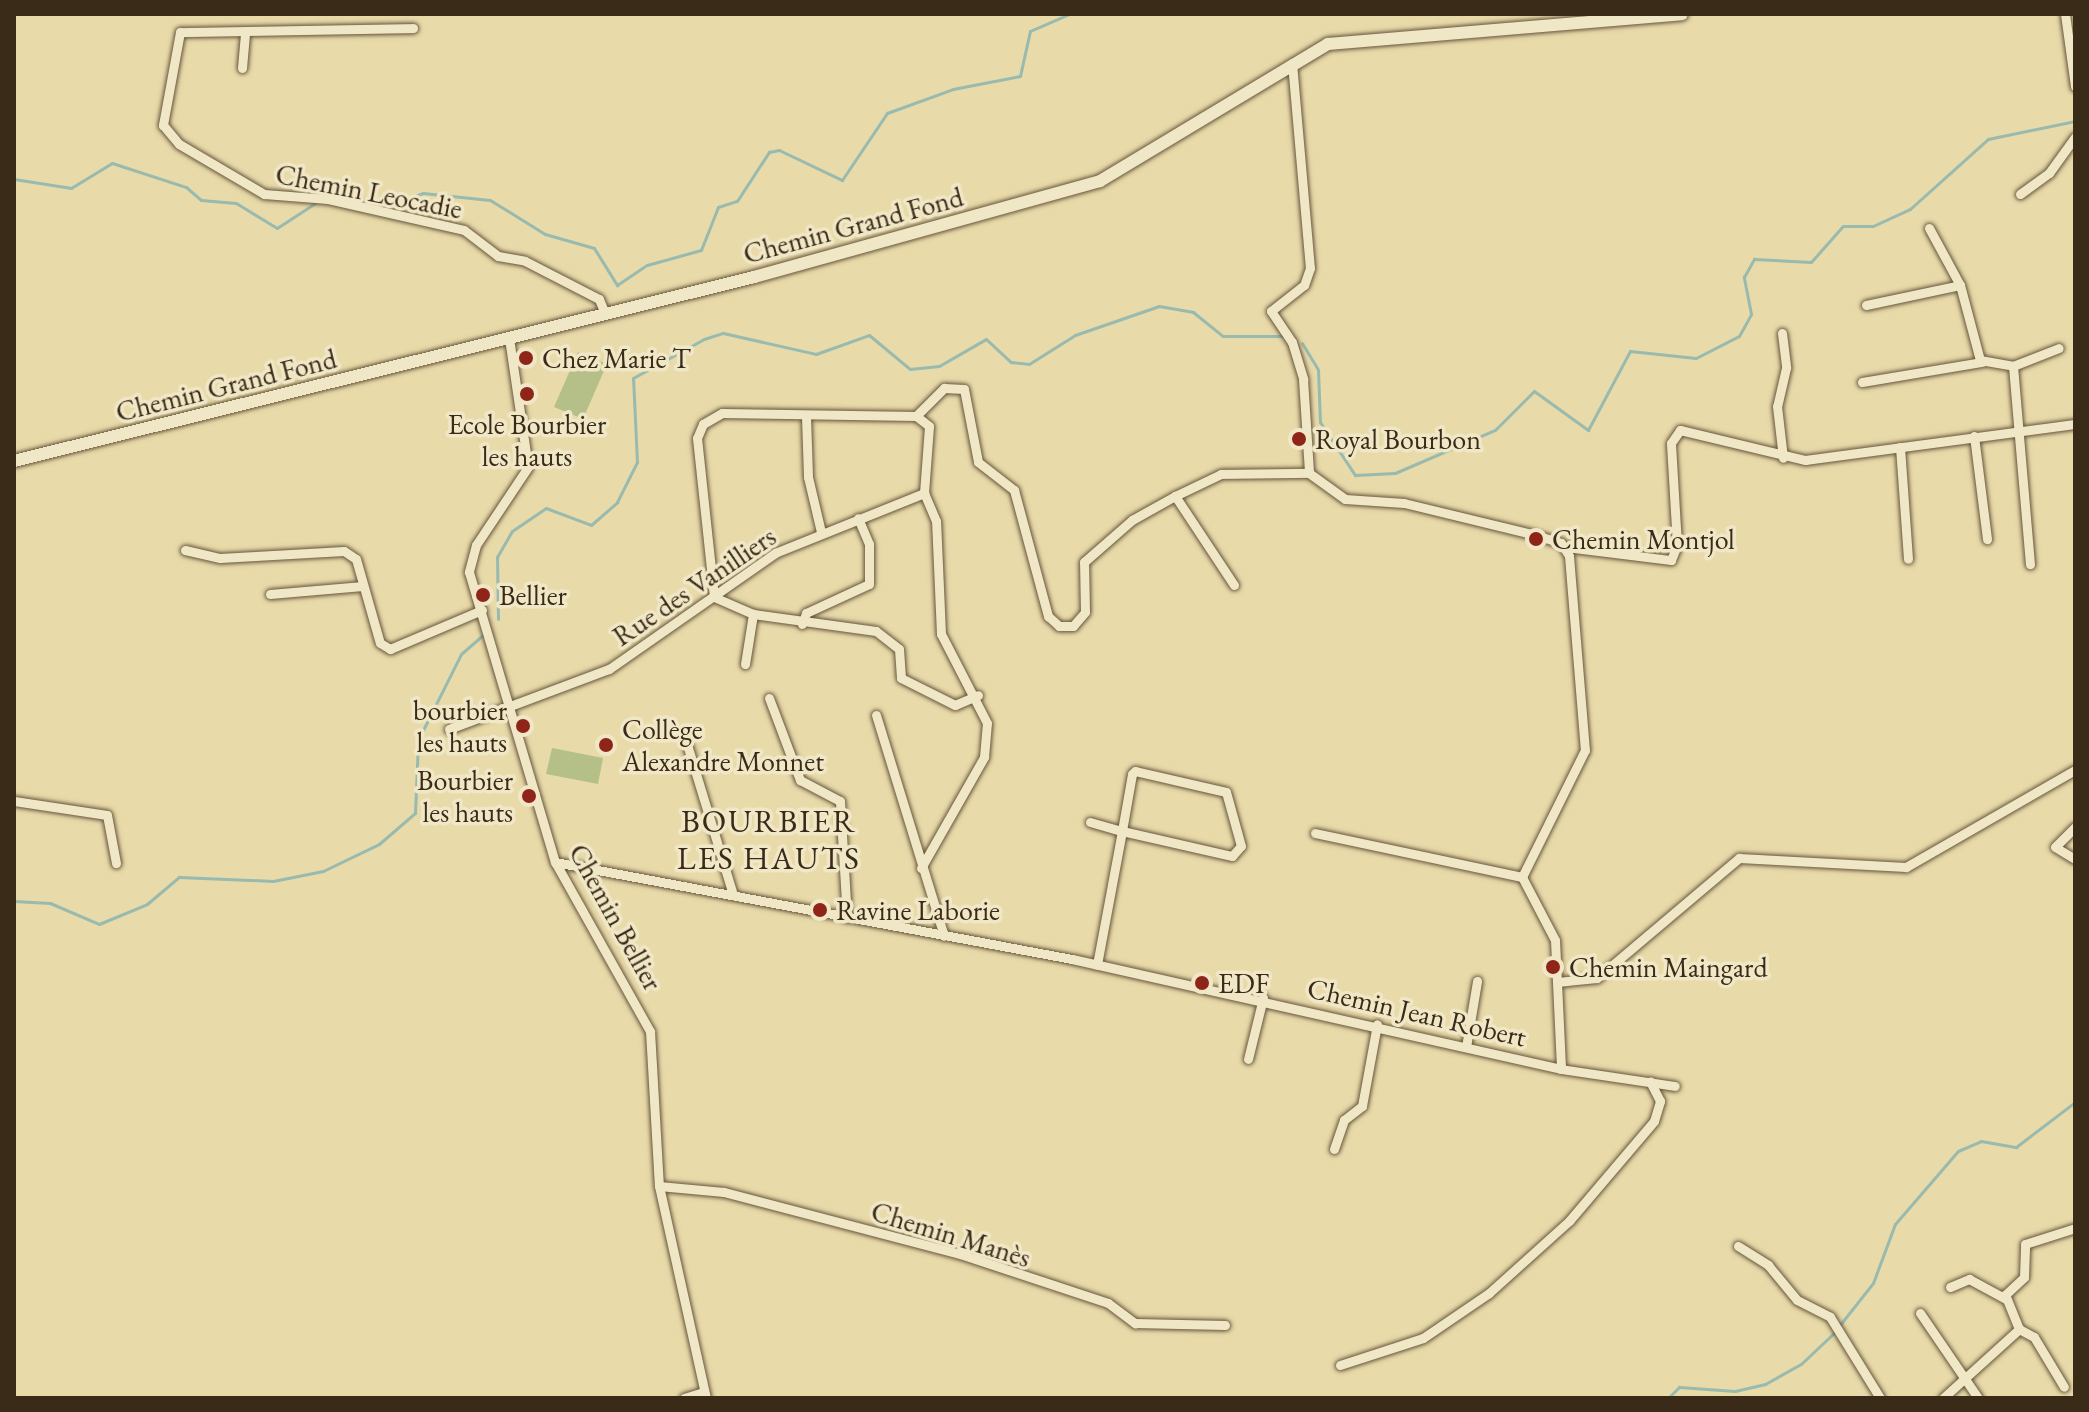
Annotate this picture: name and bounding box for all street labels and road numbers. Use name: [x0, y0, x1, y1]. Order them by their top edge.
street label: Chemin Leocadie: [273, 156, 465, 226]
street label: Chemin Grand Fond: [739, 180, 967, 270]
street label: Chemin Grand Fond: [112, 341, 340, 429]
street label: Rue des Vanilliers: [606, 519, 782, 653]
street label: Chemin Bellier: [562, 838, 670, 996]
street label: Chemin Jean Robert: [1304, 970, 1530, 1054]
street label: Chemin Manès: [867, 1194, 1035, 1274]

